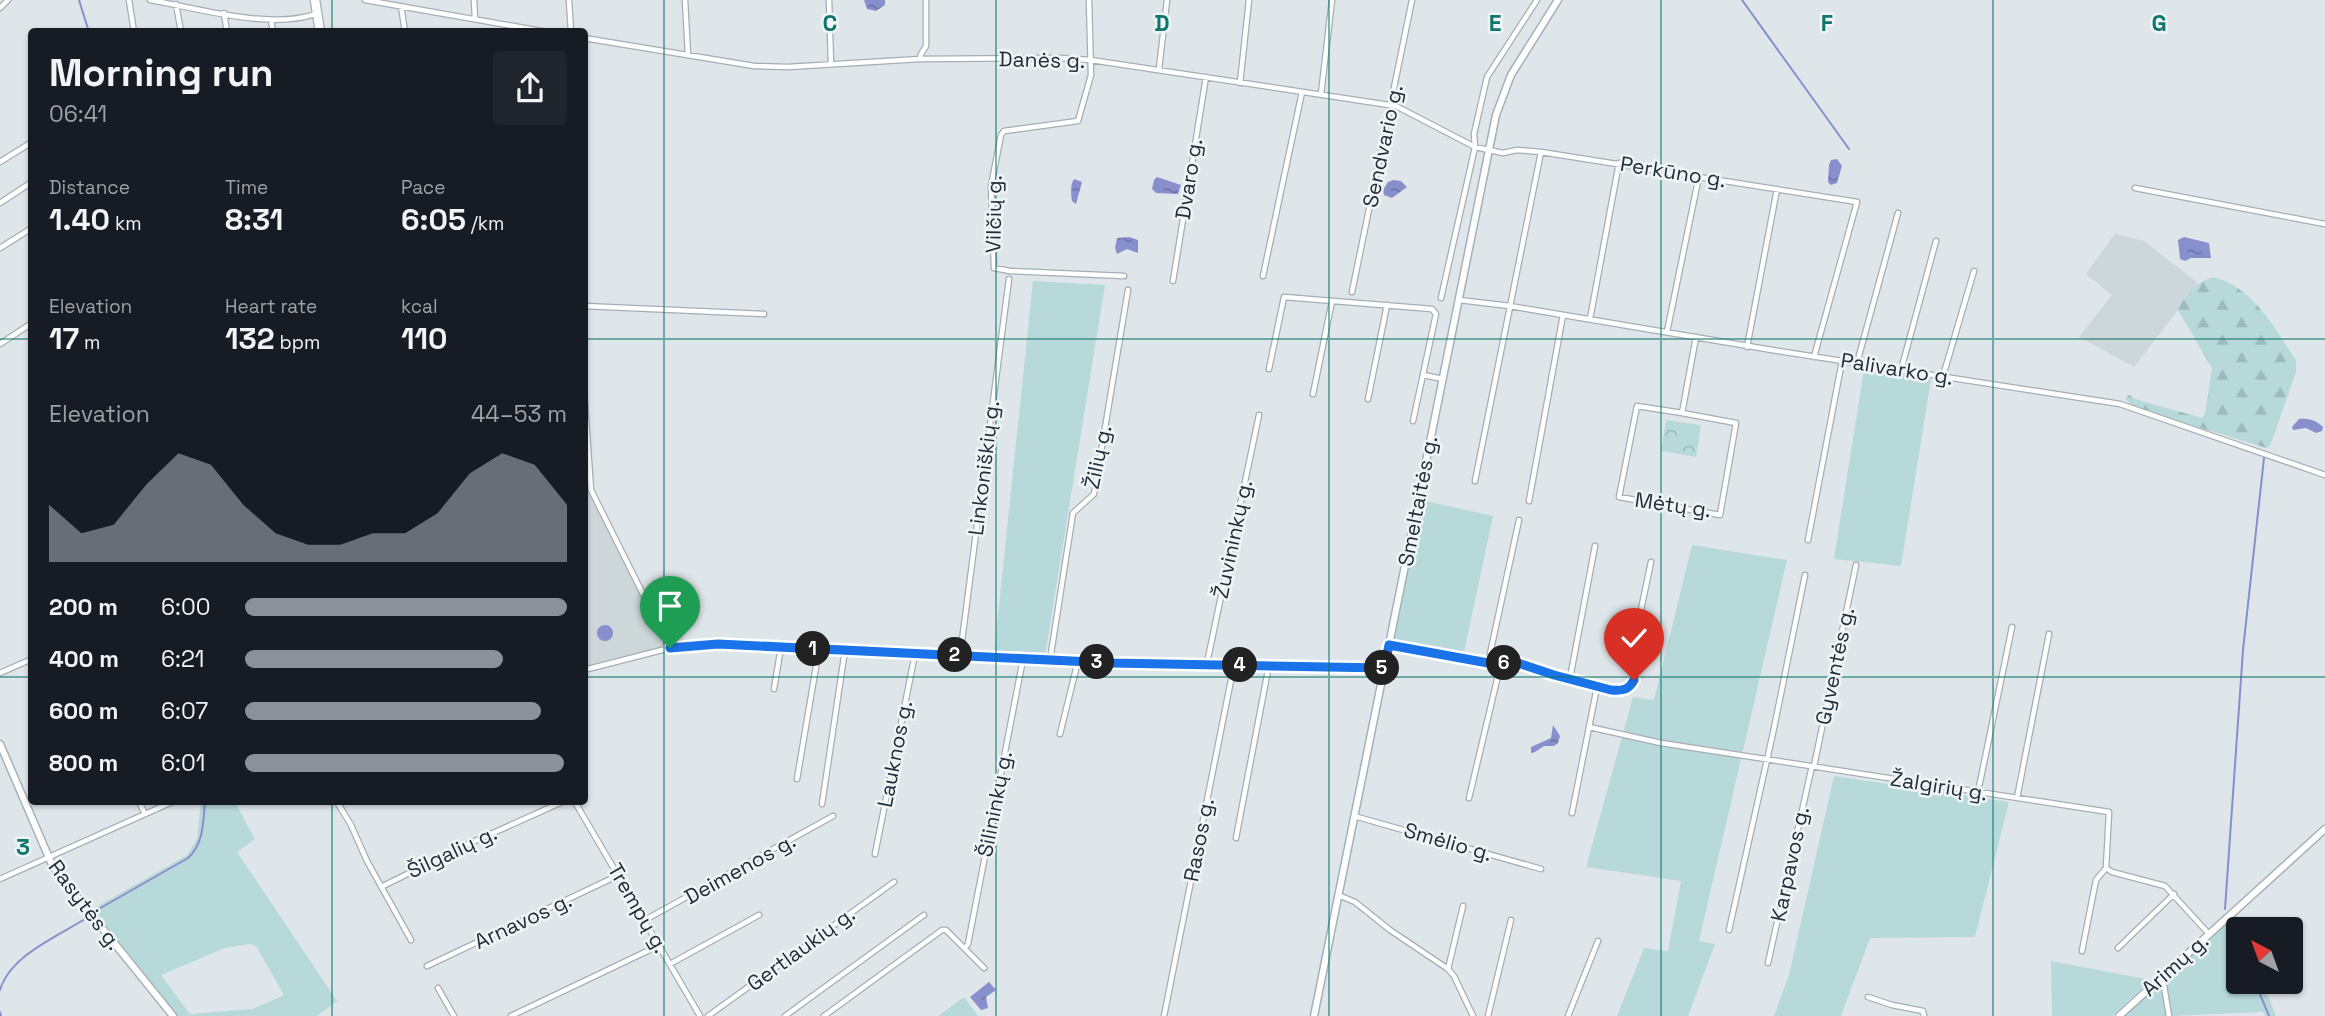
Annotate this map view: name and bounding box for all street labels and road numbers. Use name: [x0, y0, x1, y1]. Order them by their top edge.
street label: Danės g.: [998, 45, 1086, 74]
street label: Sendvario g.: [1356, 82, 1409, 210]
street label: Dvaro g.: [1169, 136, 1208, 221]
street label: Perkūno g.: [1618, 150, 1728, 193]
street label: Vilčių g.: [979, 175, 1008, 253]
street label: Palivarko g.: [1839, 346, 1955, 391]
street label: Linkoniškių g.: [962, 399, 1005, 537]
street label: Žilių g.: [1078, 422, 1117, 491]
street label: Smeltaitės g.: [1392, 433, 1443, 568]
street label: Žuvininkų g.: [1207, 477, 1258, 601]
street label: Mėtų g.: [1633, 486, 1713, 523]
street label: Gyventės g.: [1809, 605, 1860, 727]
street label: Lauknos g.: [871, 698, 918, 810]
street label: Šilininkų g.: [971, 749, 1018, 859]
street label: Žalgirių g.: [1889, 765, 1990, 807]
street label: Rasos g.: [1177, 796, 1220, 884]
street label: Karpavos g.: [1764, 804, 1815, 924]
street label: Smėlio g.: [1401, 816, 1496, 867]
street label: Šilgalių g.: [403, 819, 501, 884]
street label: Deimenos g.: [679, 827, 800, 910]
street label: Rasytės g.: [43, 854, 128, 955]
street label: Trempų g.: [602, 858, 675, 958]
street label: Arnavos g.: [470, 886, 576, 955]
street label: Gertlaukių g.: [741, 900, 860, 997]
street label: Arimų g.: [2135, 927, 2214, 1002]

